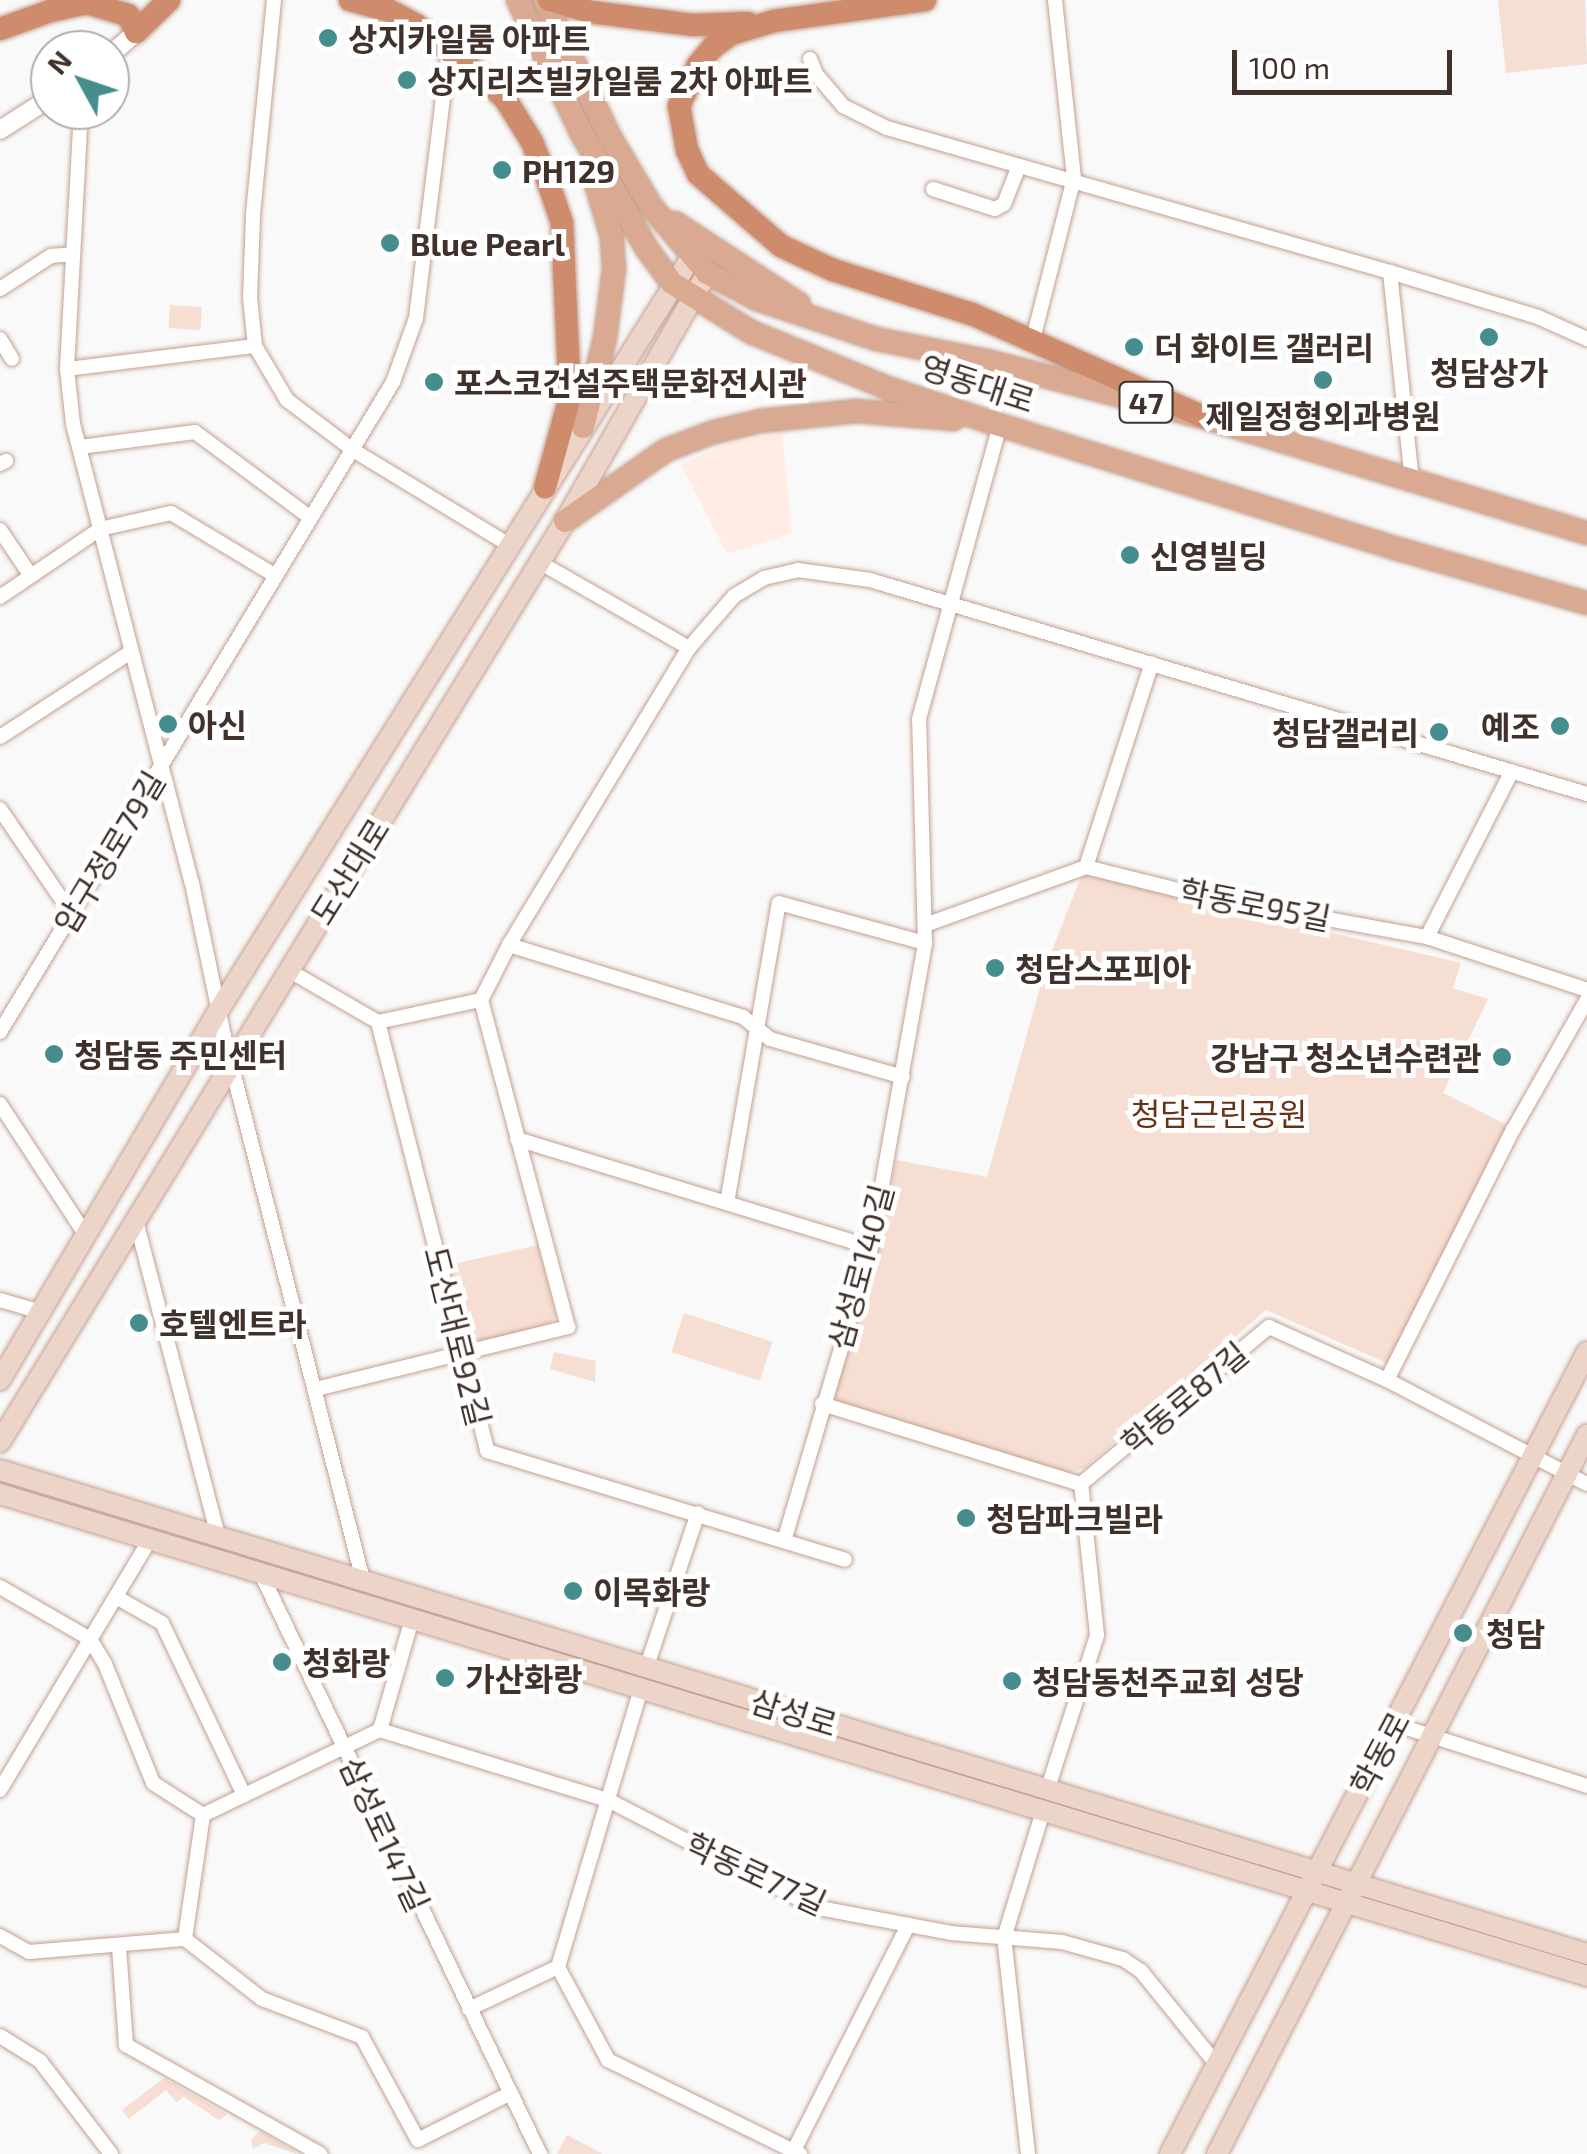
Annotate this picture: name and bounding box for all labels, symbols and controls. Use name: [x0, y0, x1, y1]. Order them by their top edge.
place label: 상지카일룸 아파트: [348, 19, 590, 57]
marker: 상지카일룸 아파트: [317, 27, 339, 49]
north arrow: [30, 30, 130, 130]
scale bar: [1237, 30, 1457, 92]
text: N: [39, 43, 78, 81]
text: 100 m: [1249, 49, 1330, 85]
place label: 상지리츠빌카일룸 2차 아파트: [427, 61, 813, 99]
marker: 상지리츠빌카일룸 2차 아파트: [396, 69, 418, 91]
place label: PH129: [522, 151, 615, 189]
marker: PH129: [491, 159, 513, 181]
place label: Blue Pearl: [410, 224, 565, 262]
marker: Blue Pearl: [379, 232, 401, 254]
marker: 청담상가: [1478, 326, 1500, 348]
place label: 더 화이트 갤러리: [1154, 328, 1374, 366]
marker: 더 화이트 갤러리: [1123, 336, 1145, 358]
street label: 영동대로: [916, 347, 1040, 419]
place label: 청담상가: [1430, 353, 1548, 391]
place label: 포스코건설주택문화전시관: [454, 363, 807, 401]
marker: 제일정형외과병원: [1312, 369, 1334, 391]
marker: 포스코건설주택문화전시관: [423, 371, 445, 393]
road number: 47: [1118, 377, 1174, 427]
place label: 제일정형외과병원: [1205, 396, 1441, 434]
place label: 신영빌딩: [1150, 536, 1268, 574]
marker: 신영빌딩: [1119, 544, 1141, 566]
place label: 아신: [188, 705, 247, 743]
place label: 예조: [1481, 707, 1540, 745]
marker: 아신: [157, 713, 179, 735]
place label: 청담갤러리: [1272, 713, 1419, 751]
marker: 예조: [1549, 715, 1571, 737]
marker: 청담갤러리: [1428, 721, 1450, 743]
street label: 압구정로79길: [46, 764, 172, 940]
street label: 도산대로: [302, 811, 396, 931]
street label: 학동로95길: [1176, 871, 1334, 937]
place label: 청담스포피아: [1015, 949, 1192, 987]
marker: 청담스포피아: [984, 957, 1006, 979]
place label: 청담동 주민센터: [74, 1035, 287, 1073]
place label: 강남구 청소년수련관: [1210, 1038, 1482, 1076]
marker: 청담동 주민센터: [43, 1043, 65, 1065]
marker: 강남구 청소년수련관: [1491, 1046, 1513, 1068]
park label: 청담근린공원: [1131, 1094, 1307, 1132]
street label: 삼성로140길: [820, 1180, 900, 1354]
street label: 도산대로92길: [417, 1242, 499, 1430]
place label: 호텔엔트라: [159, 1304, 306, 1342]
marker: 호텔엔트라: [128, 1312, 150, 1334]
street label: 학동로87길: [1113, 1334, 1255, 1462]
place label: 청담파크빌라: [986, 1499, 1163, 1537]
marker: 청담파크빌라: [955, 1507, 977, 1529]
place label: 이목화랑: [593, 1572, 711, 1610]
marker: 이목화랑: [562, 1580, 584, 1602]
place label: 청담: [1486, 1614, 1545, 1652]
marker: 청담: [1450, 1620, 1476, 1646]
place label: 청화랑: [302, 1643, 390, 1681]
marker: 청화랑: [271, 1651, 293, 1673]
place label: 가산화랑: [465, 1659, 583, 1697]
place label: 청담동천주교회 성당: [1032, 1662, 1304, 1700]
marker: 가산화랑: [434, 1667, 456, 1689]
marker: 청담동천주교회 성당: [1001, 1670, 1023, 1692]
street label: 삼성로: [746, 1681, 842, 1743]
street label: 학동로: [1341, 1705, 1417, 1801]
street label: 삼성로147길: [332, 1750, 438, 1918]
street label: 학동로77길: [680, 1824, 832, 1922]

